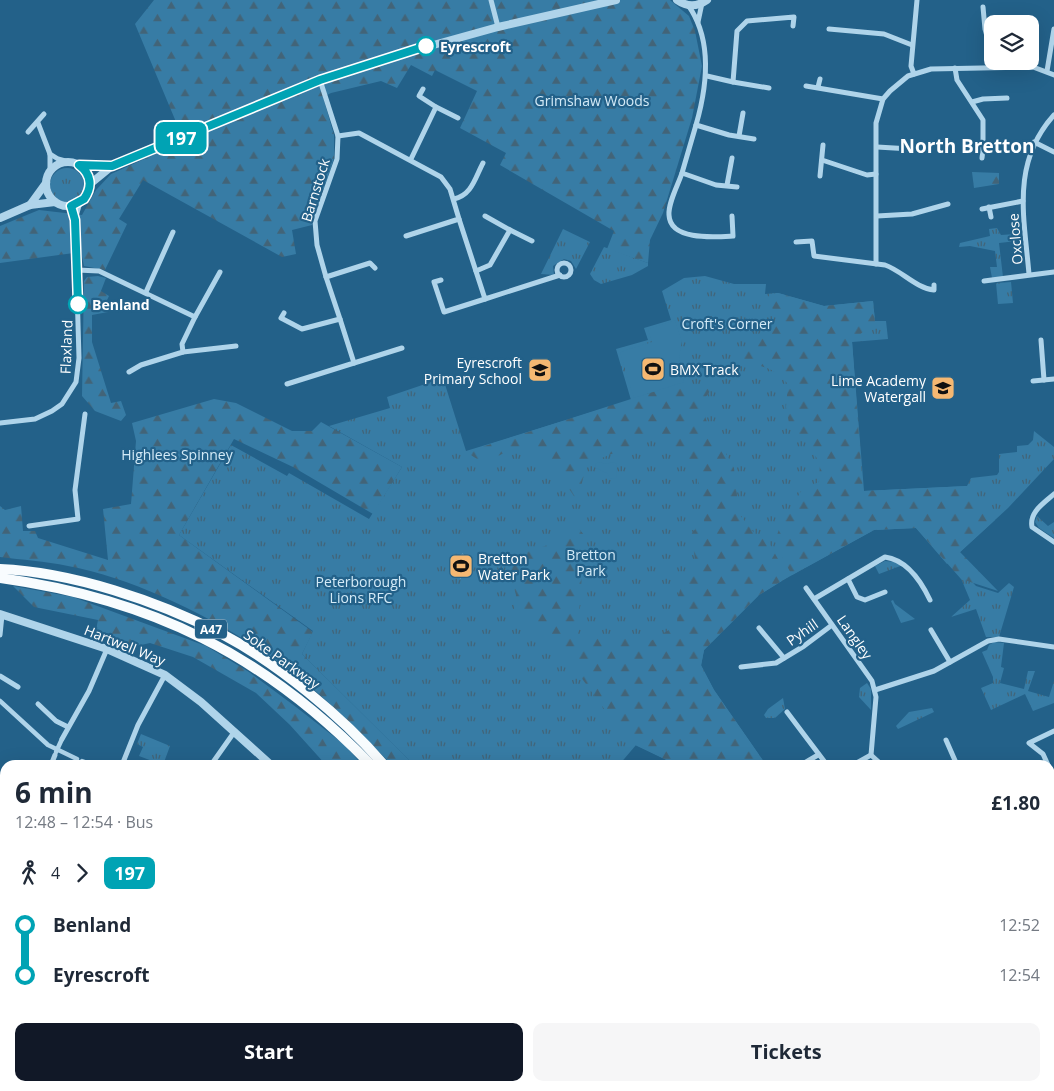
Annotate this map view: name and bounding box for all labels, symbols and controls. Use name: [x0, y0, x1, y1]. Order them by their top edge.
map controls: [984, 15, 1039, 70]
button: layers: [984, 15, 1039, 70]
marker: Eyrescroft: [416, 36, 436, 56]
place label: Eyrescroft: [440, 37, 511, 56]
park label: Grimshaw Woods: [535, 91, 650, 110]
line badge: 197: [152, 122, 210, 154]
text: 197: [166, 126, 196, 150]
district label: North Bretton: [900, 133, 1034, 159]
street label: Barnstock: [296, 155, 334, 224]
street label: Oxclose: [1003, 212, 1027, 265]
marker: Benland: [68, 294, 88, 314]
place label: Benland: [92, 295, 150, 314]
park label: Croft's Corner: [681, 314, 773, 333]
street label: Flaxland: [56, 320, 76, 374]
place label: Eyrescroft Primary School: [424, 353, 522, 388]
sports icon: BMX Track: [640, 356, 666, 382]
school or university icon: Eyrescroft Primary School: [527, 357, 553, 383]
place label: BMX Track: [670, 360, 739, 379]
place label: Lime Academy Watergall: [831, 371, 927, 406]
school or university icon: Lime Academy Watergall: [930, 375, 956, 401]
park label: Highlees Spinney: [121, 445, 234, 464]
park label: Bretton Park: [566, 545, 616, 580]
place label: Bretton Water Park: [478, 549, 551, 584]
sports icon: Bretton Water Park: [448, 553, 474, 579]
park label: Peterborough Lions RFC: [316, 572, 406, 607]
street label: Langley: [833, 611, 878, 664]
street label: Pyhill: [782, 614, 822, 650]
street label: Hartwell Way: [82, 620, 169, 670]
road number: A47: [195, 620, 227, 638]
street label: Soke Parkway: [240, 625, 325, 694]
text: 6 min: [15, 773, 93, 811]
text: £1.80: [991, 790, 1040, 816]
text: 12:48 – 12:54 · Bus: [15, 811, 153, 833]
icon: walk: [15, 859, 43, 887]
icon: forward: [68, 859, 96, 887]
text: 197: [114, 861, 145, 885]
text: 4: [51, 862, 60, 884]
text: Benland: [53, 912, 131, 938]
text: 12:52: [999, 914, 1040, 936]
text: Eyrescroft: [53, 962, 150, 988]
text: 12:54: [999, 964, 1040, 986]
button: Start: [15, 1023, 523, 1081]
button: Tickets: [533, 1023, 1040, 1081]

